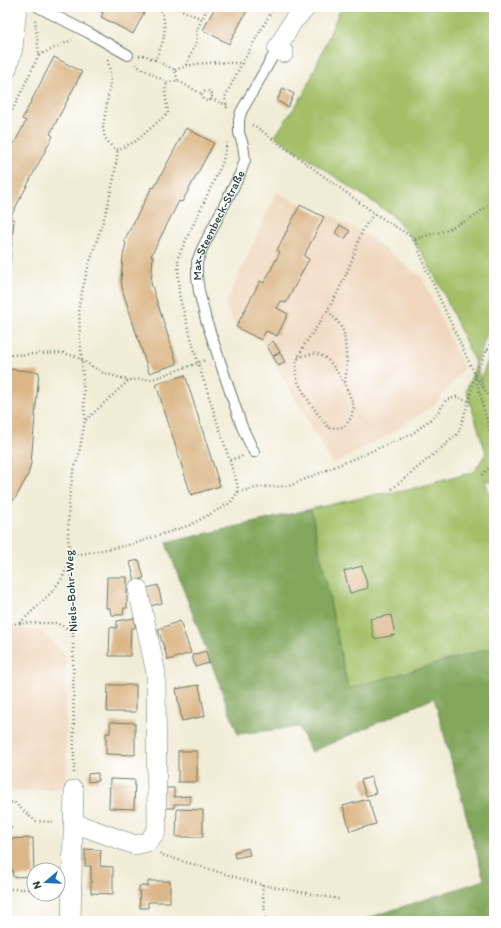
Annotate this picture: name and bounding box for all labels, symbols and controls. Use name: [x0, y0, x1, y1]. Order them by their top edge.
street label: Max-Steenbeck-Straße: [189, 168, 248, 280]
street label: Niels-Bohr-Weg: [62, 549, 80, 632]
north arrow: [26, 862, 66, 902]
text: N: [30, 879, 44, 891]

